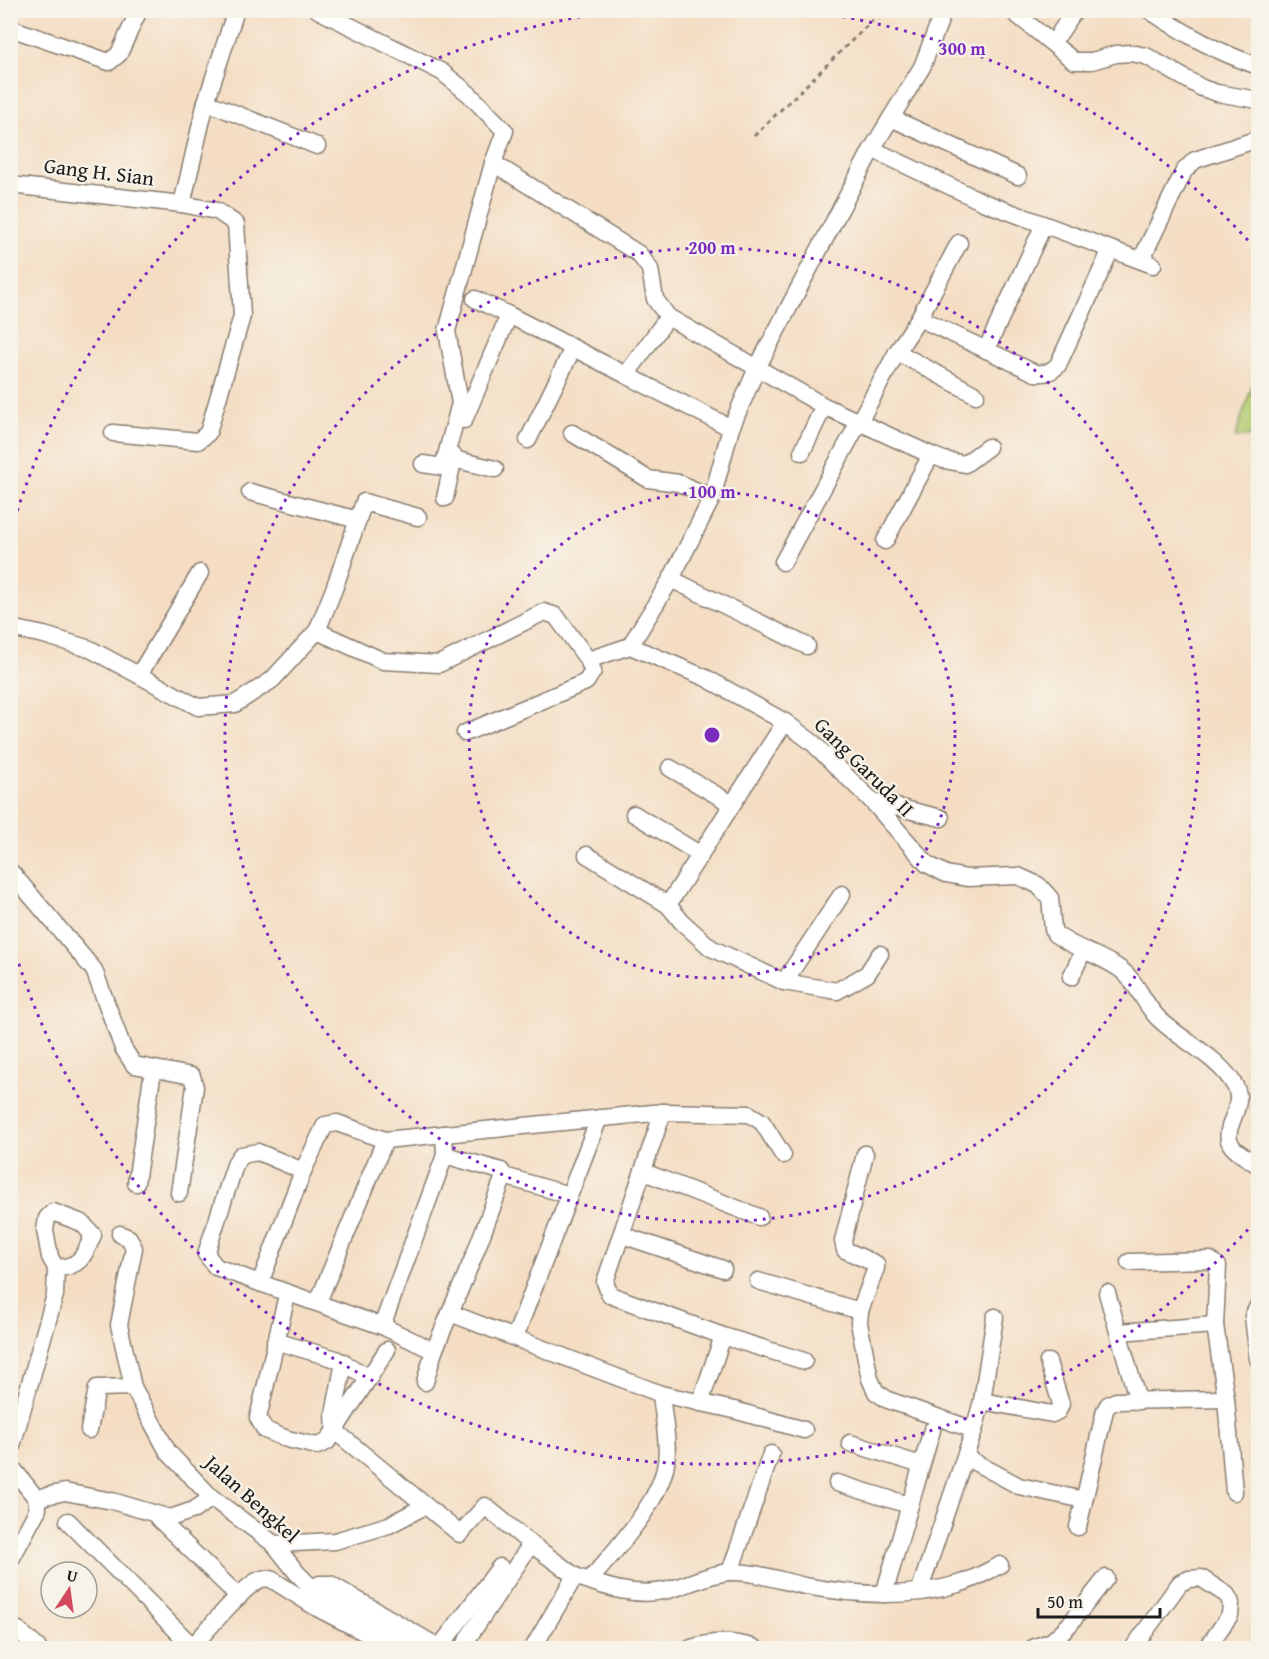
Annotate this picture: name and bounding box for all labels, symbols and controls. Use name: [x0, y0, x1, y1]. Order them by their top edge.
text: 300 m: [938, 35, 986, 62]
street label: Gang H. Sian: [42, 149, 156, 194]
text: 200 m: [688, 234, 736, 261]
text: 100 m: [688, 478, 736, 505]
street label: Gang Garuda II: [807, 710, 921, 824]
centre of rings: [702, 725, 722, 745]
street label: Jalan Bengkel: [196, 1445, 307, 1550]
north arrow: [39, 1560, 99, 1620]
text: U: [64, 1562, 81, 1588]
scale bar: [1038, 1581, 1160, 1619]
text: 50 m: [1047, 1588, 1083, 1615]

